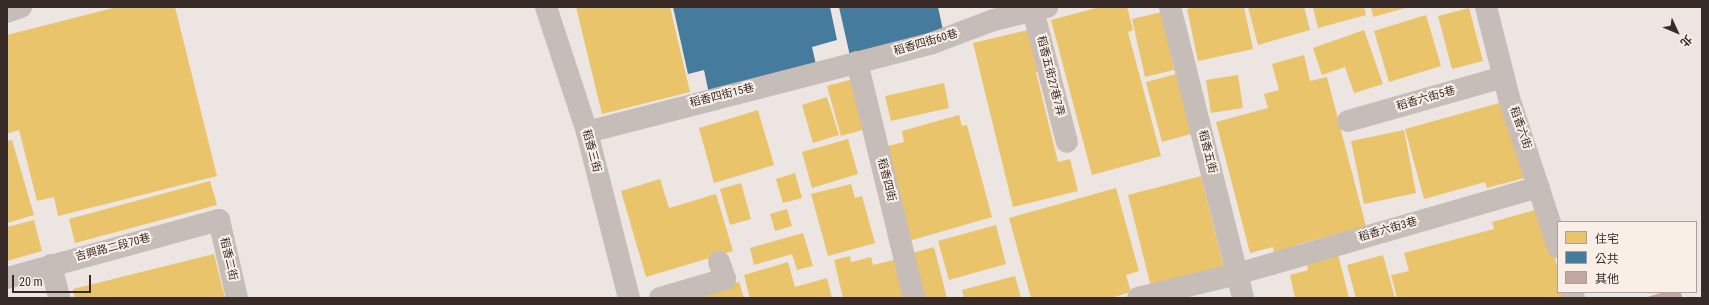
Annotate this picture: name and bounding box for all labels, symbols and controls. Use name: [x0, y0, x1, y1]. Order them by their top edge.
north arrow: [1657, 12, 1697, 52]
street label: 稻香四街60巷: [893, 28, 959, 58]
text: 北: [1677, 32, 1694, 49]
street label: 稻香五街27巷7弄: [1034, 34, 1066, 118]
street label: 稻香四街15巷: [688, 82, 756, 110]
street label: 稻香六街5巷: [1395, 84, 1457, 114]
street label: 稻香六街: [1507, 105, 1533, 151]
street label: 稻香三街: [579, 128, 603, 174]
street label: 稻香五街: [1195, 129, 1219, 175]
street label: 稻香四街: [874, 157, 898, 203]
street label: 稻香六街3巷: [1357, 215, 1419, 245]
legend: [1557, 221, 1697, 293]
street label: 吉興路二段70巷: [74, 232, 152, 264]
text: 住宅: [1595, 232, 1619, 246]
street label: 稻香二街: [217, 236, 239, 282]
text: 公共: [1595, 252, 1619, 266]
scale bar: [14, 267, 93, 293]
text: 其他: [1595, 272, 1619, 286]
text: 20 m: [19, 275, 43, 289]

